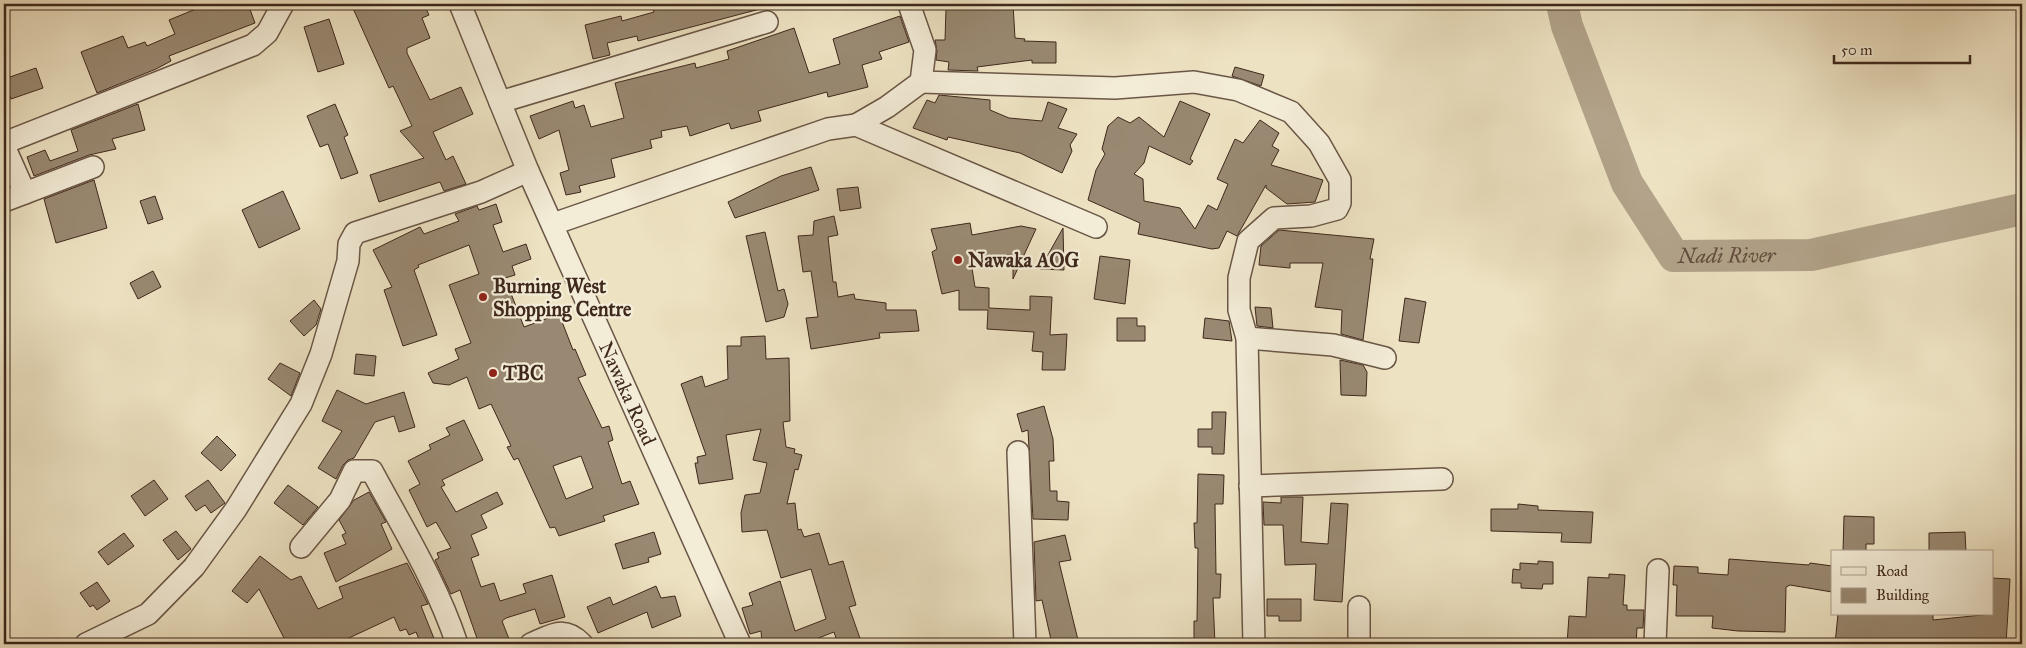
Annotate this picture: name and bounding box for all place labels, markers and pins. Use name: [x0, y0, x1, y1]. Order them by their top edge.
place label: Nawaka AOG: [968, 248, 1080, 272]
marker: Nawaka AOG: [952, 254, 964, 266]
place label: Burning West Shopping Centre: [493, 274, 632, 322]
marker: Burning West Shopping Centre: [477, 291, 489, 303]
place label: TBC: [502, 361, 544, 385]
marker: TBC: [487, 367, 499, 379]

